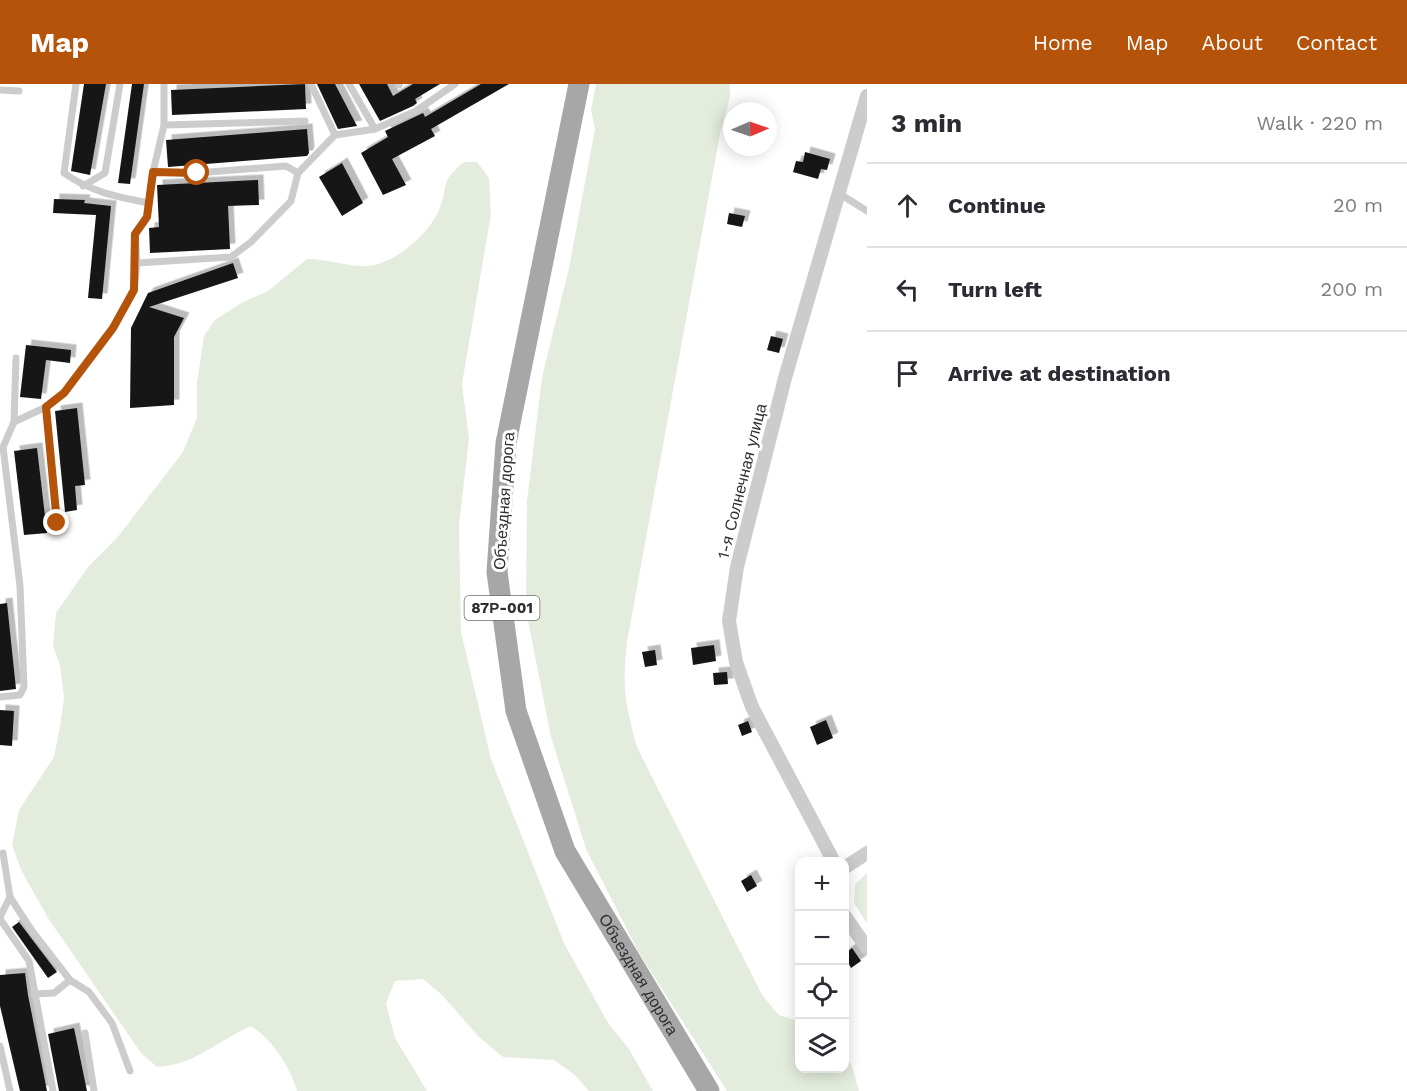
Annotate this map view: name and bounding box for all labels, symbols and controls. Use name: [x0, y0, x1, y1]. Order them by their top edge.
text: Map: [30, 26, 89, 59]
text: Home: [1033, 30, 1093, 55]
text: Map: [1126, 30, 1169, 55]
text: About: [1202, 30, 1263, 55]
text: Contact: [1296, 30, 1377, 55]
north arrow: [723, 102, 777, 156]
text: 3 min: [891, 108, 962, 138]
text: Walk · 220 m: [1256, 111, 1383, 135]
route start: [183, 159, 209, 185]
icon: ahead: [891, 189, 924, 222]
text: Continue: [948, 193, 1046, 218]
text: 20 m: [1333, 193, 1383, 217]
icon: left: [891, 273, 924, 306]
text: Turn left: [948, 277, 1042, 302]
text: 200 m: [1321, 277, 1383, 301]
icon: arrive: [891, 357, 924, 390]
text: Arrive at destination: [948, 361, 1171, 386]
street label: 1-я Солнечная улица: [714, 401, 771, 561]
street label: Объездная дорога: [490, 431, 518, 571]
route end: [43, 509, 69, 535]
road number: 87Р-001: [464, 596, 540, 620]
map controls: [795, 857, 849, 1073]
button: +: [795, 857, 849, 911]
street label: Объездная дорога: [595, 910, 683, 1039]
button: −: [795, 911, 849, 965]
button: locate: [795, 965, 849, 1019]
button: layers: [795, 1019, 849, 1073]

